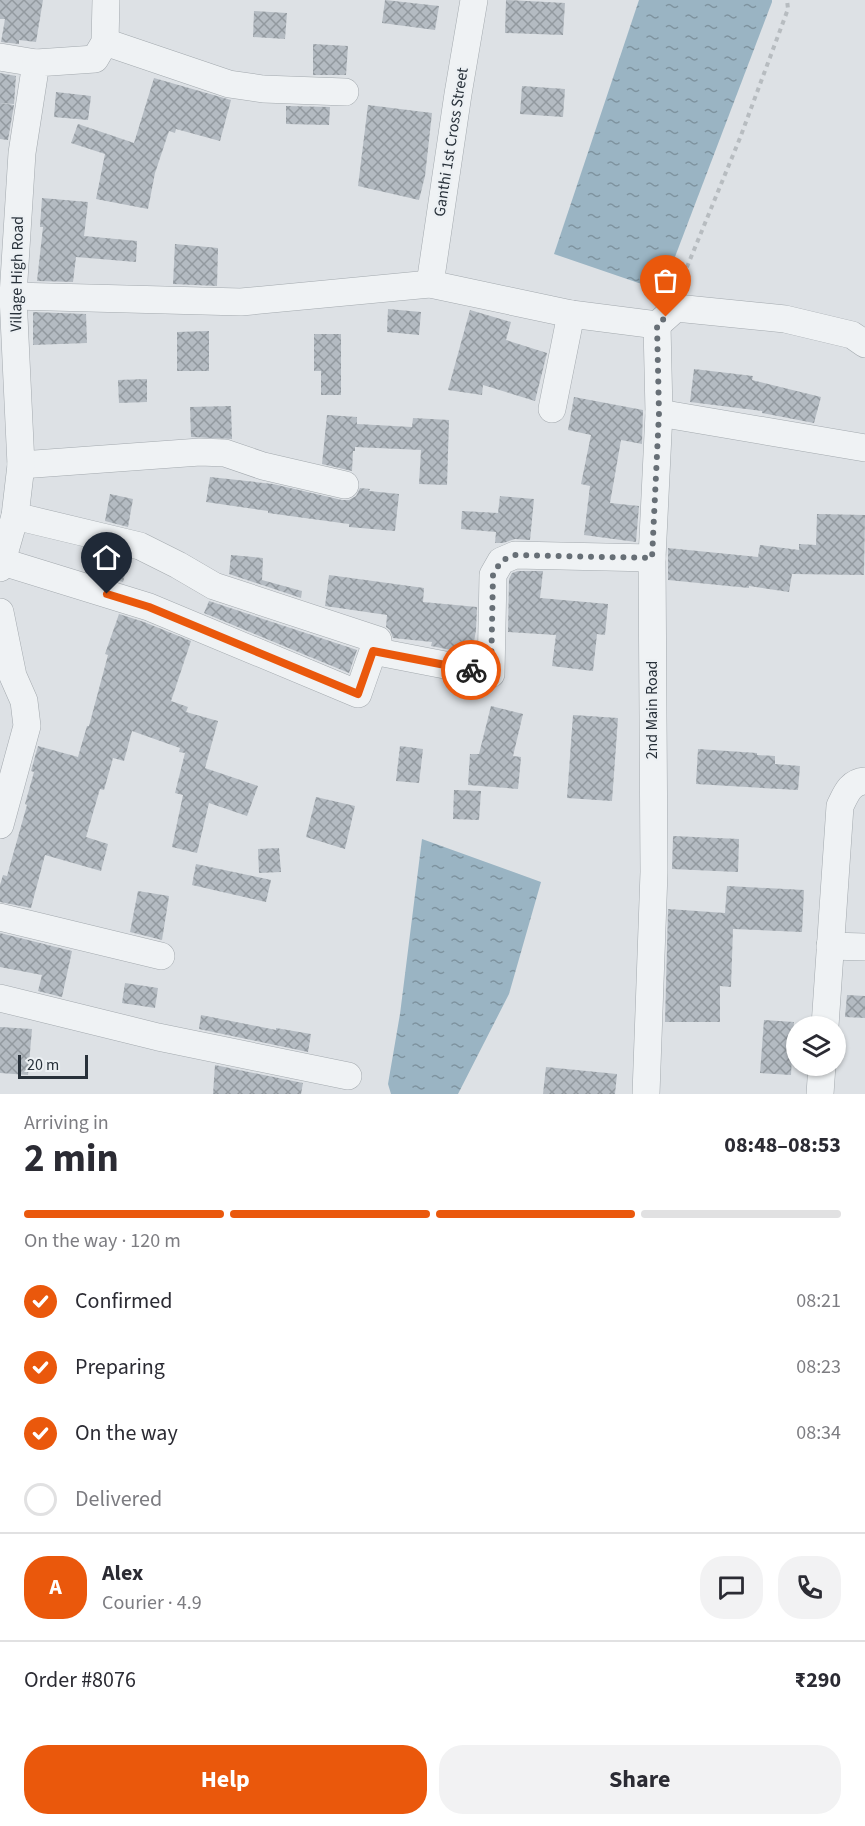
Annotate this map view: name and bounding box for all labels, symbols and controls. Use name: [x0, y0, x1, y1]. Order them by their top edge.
street label: Ganthi 1st Cross Street: [428, 65, 474, 218]
street label: Village High Road: [5, 216, 29, 332]
pin: [640, 255, 691, 317]
icon: bag: [649, 264, 682, 297]
pin: [81, 532, 132, 594]
icon: home: [90, 541, 123, 574]
courier: [441, 640, 501, 700]
icon: bike: [455, 654, 488, 687]
street label: 2nd Main Road: [641, 661, 663, 759]
map controls: [786, 1016, 846, 1076]
button: layers: [786, 1016, 846, 1076]
scale bar: [18, 1052, 88, 1080]
text: 20 m: [27, 1054, 59, 1076]
text: Arriving in: [24, 1109, 109, 1137]
text: 08:48–08:53: [724, 1129, 841, 1161]
text: 2 min: [24, 1131, 119, 1187]
text: On the way · 120 m: [24, 1227, 181, 1255]
icon: check: [24, 1285, 57, 1318]
text: Confirmed: [75, 1285, 172, 1317]
text: 08:21: [796, 1287, 841, 1315]
icon: check: [24, 1351, 57, 1384]
text: Preparing: [75, 1351, 165, 1383]
text: 08:23: [796, 1353, 841, 1381]
icon: check: [24, 1417, 57, 1450]
text: On the way: [75, 1417, 178, 1449]
text: 08:34: [796, 1419, 841, 1447]
text: Delivered: [75, 1483, 162, 1515]
button: chat: [700, 1556, 763, 1619]
button: phone: [778, 1556, 841, 1619]
text: Alex: [102, 1557, 143, 1589]
text: A: [49, 1571, 62, 1603]
text: Courier · 4.9: [102, 1589, 202, 1617]
text: Order #8076: [24, 1664, 136, 1696]
text: ₹290: [795, 1664, 841, 1696]
button: Help: [24, 1745, 427, 1814]
button: Share: [439, 1745, 841, 1814]

